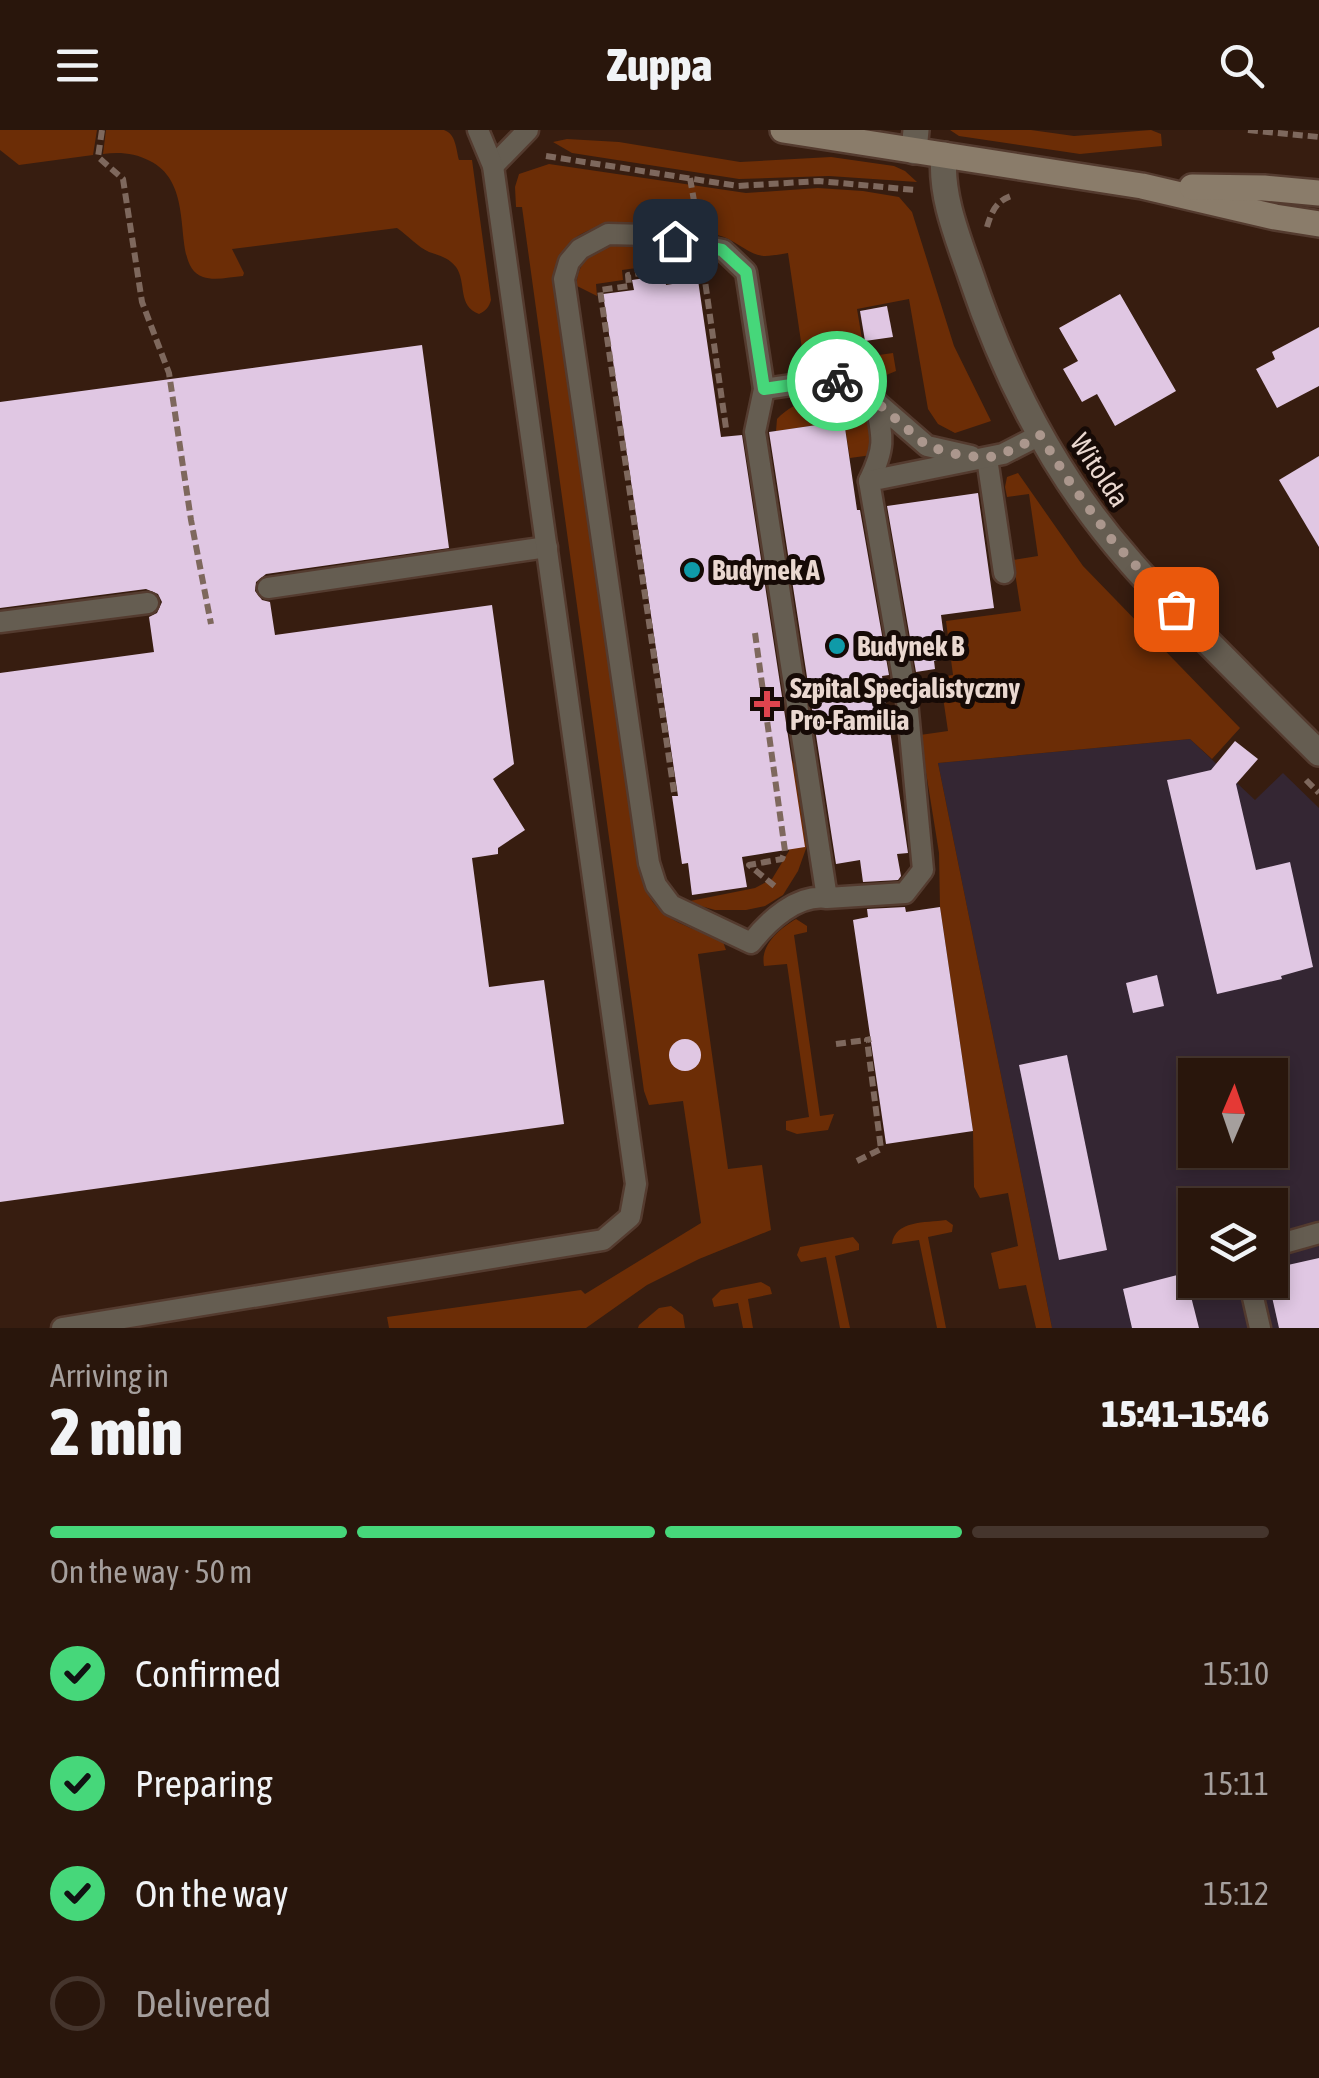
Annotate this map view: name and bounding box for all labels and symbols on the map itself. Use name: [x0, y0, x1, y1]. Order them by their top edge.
pin: [633, 199, 718, 284]
courier: [787, 331, 887, 431]
street label: Witolda: [1064, 427, 1136, 513]
place label: Budynek A: [712, 554, 820, 586]
marker: Budynek A: [681, 559, 703, 581]
pin: [1134, 567, 1219, 652]
place label: Budynek B: [857, 630, 965, 662]
marker: Budynek B: [826, 635, 848, 657]
place label: Szpital Specjalistyczny Pro-Familia: [790, 672, 1020, 736]
marker: Szpital Specjalistyczny Pro-Familia: [754, 691, 780, 717]
north arrow: [1178, 1058, 1288, 1168]

